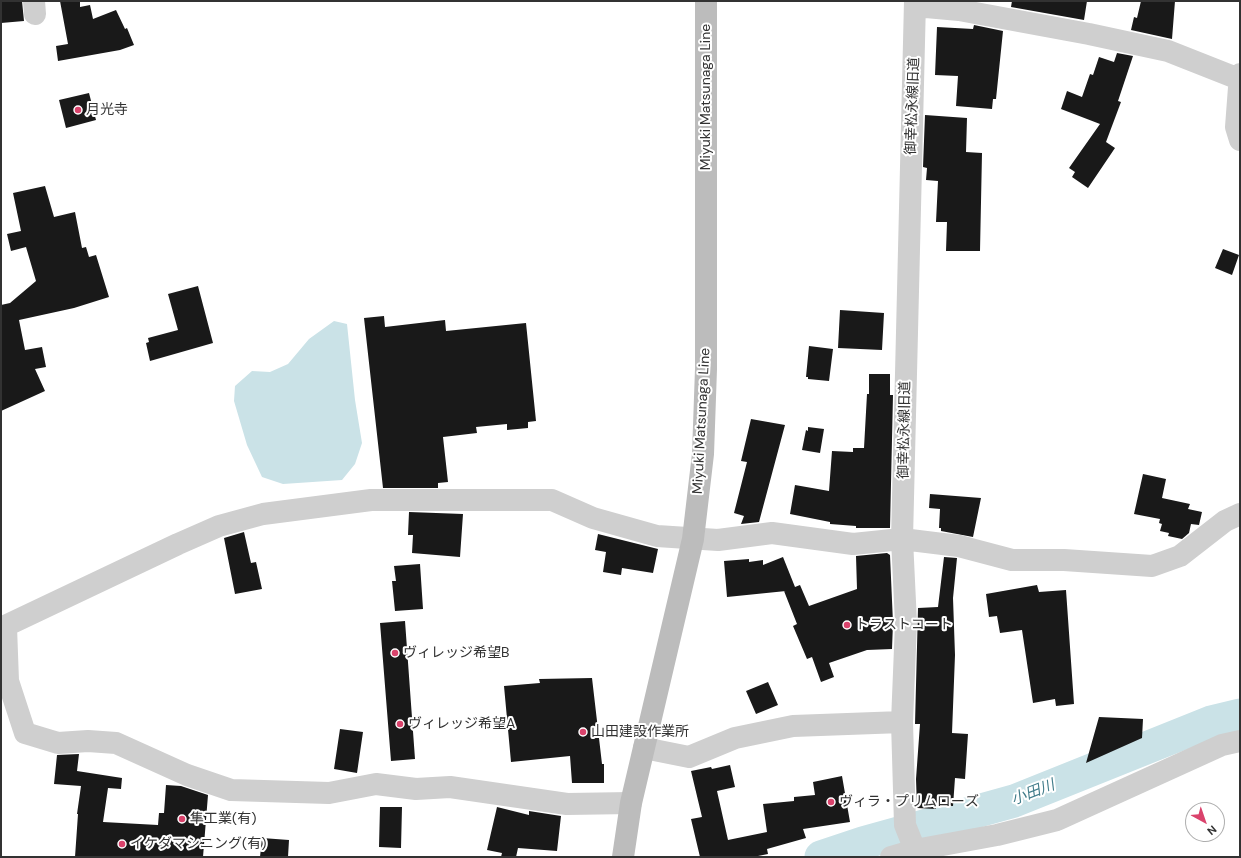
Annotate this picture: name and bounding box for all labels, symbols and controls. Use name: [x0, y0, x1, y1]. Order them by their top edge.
street label: Miyuki Matsunaga Line: [698, 24, 714, 170]
street label: 御幸松永線旧道: [903, 57, 923, 155]
place label: 月光寺: [86, 102, 128, 118]
marker: 月光寺: [73, 105, 83, 115]
street label: Miyuki Matsunaga Line: [690, 347, 714, 495]
street label: 御幸松永線旧道: [896, 381, 914, 479]
place label: トラストコート: [855, 617, 953, 633]
marker: トラストコート: [842, 620, 852, 630]
place label: ヴィレッジ希望B: [403, 645, 509, 661]
marker: ヴィレッジ希望B: [390, 648, 400, 658]
place label: ヴィレッジ希望A: [408, 716, 515, 732]
marker: ヴィレッジ希望A: [395, 719, 405, 729]
place label: 山田建設作業所: [591, 724, 689, 740]
marker: 山田建設作業所: [578, 727, 588, 737]
water label: 小田川: [1009, 777, 1057, 809]
place label: ヴィラ・プリムローズ: [839, 794, 979, 810]
marker: ヴィラ・プリムローズ: [826, 797, 836, 807]
north arrow: [1185, 802, 1225, 842]
place label: 隼工業(有): [190, 811, 256, 827]
marker: 隼工業(有): [177, 814, 187, 824]
text: N: [1204, 822, 1220, 838]
place label: イケダマシニング(有): [130, 836, 266, 852]
marker: イケダマシニング(有): [117, 839, 127, 849]

